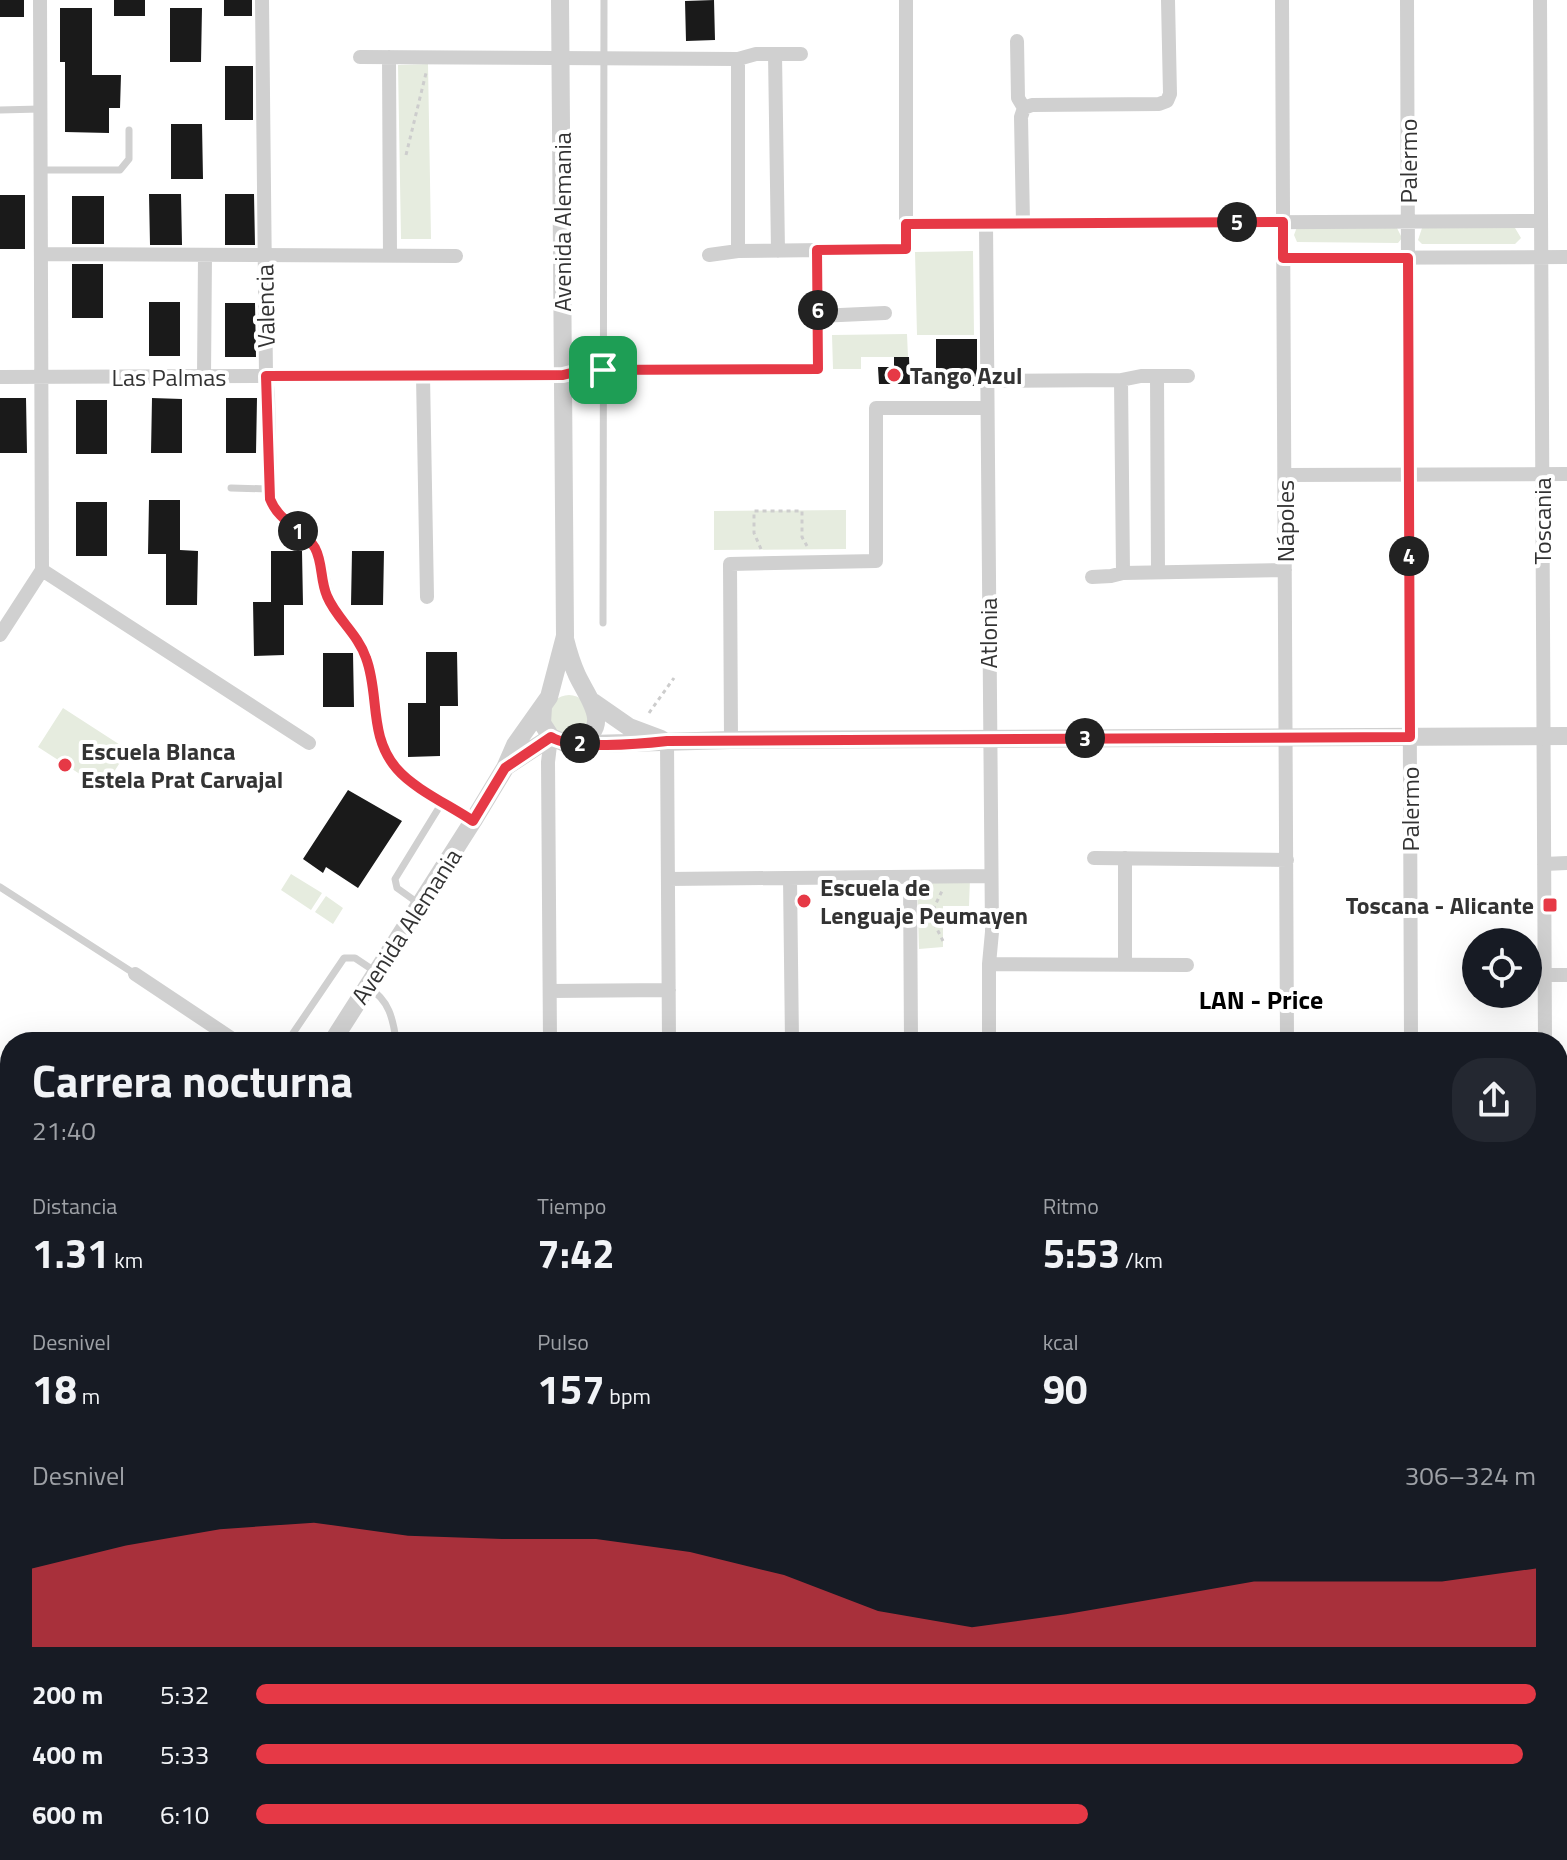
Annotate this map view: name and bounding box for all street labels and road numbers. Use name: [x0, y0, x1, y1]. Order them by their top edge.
street label: Palermo: [1390, 119, 1426, 203]
street label: Avenida Alemania: [544, 132, 580, 312]
street label: Valencia: [246, 264, 284, 348]
street label: Las Palmas: [112, 359, 226, 395]
street label: Toscania: [1524, 478, 1560, 564]
street label: Nápoles: [1267, 480, 1303, 562]
street label: Atlonia: [970, 598, 1006, 668]
street label: Palermo: [1392, 767, 1428, 851]
street label: Avenida Alemania: [342, 841, 470, 1011]

